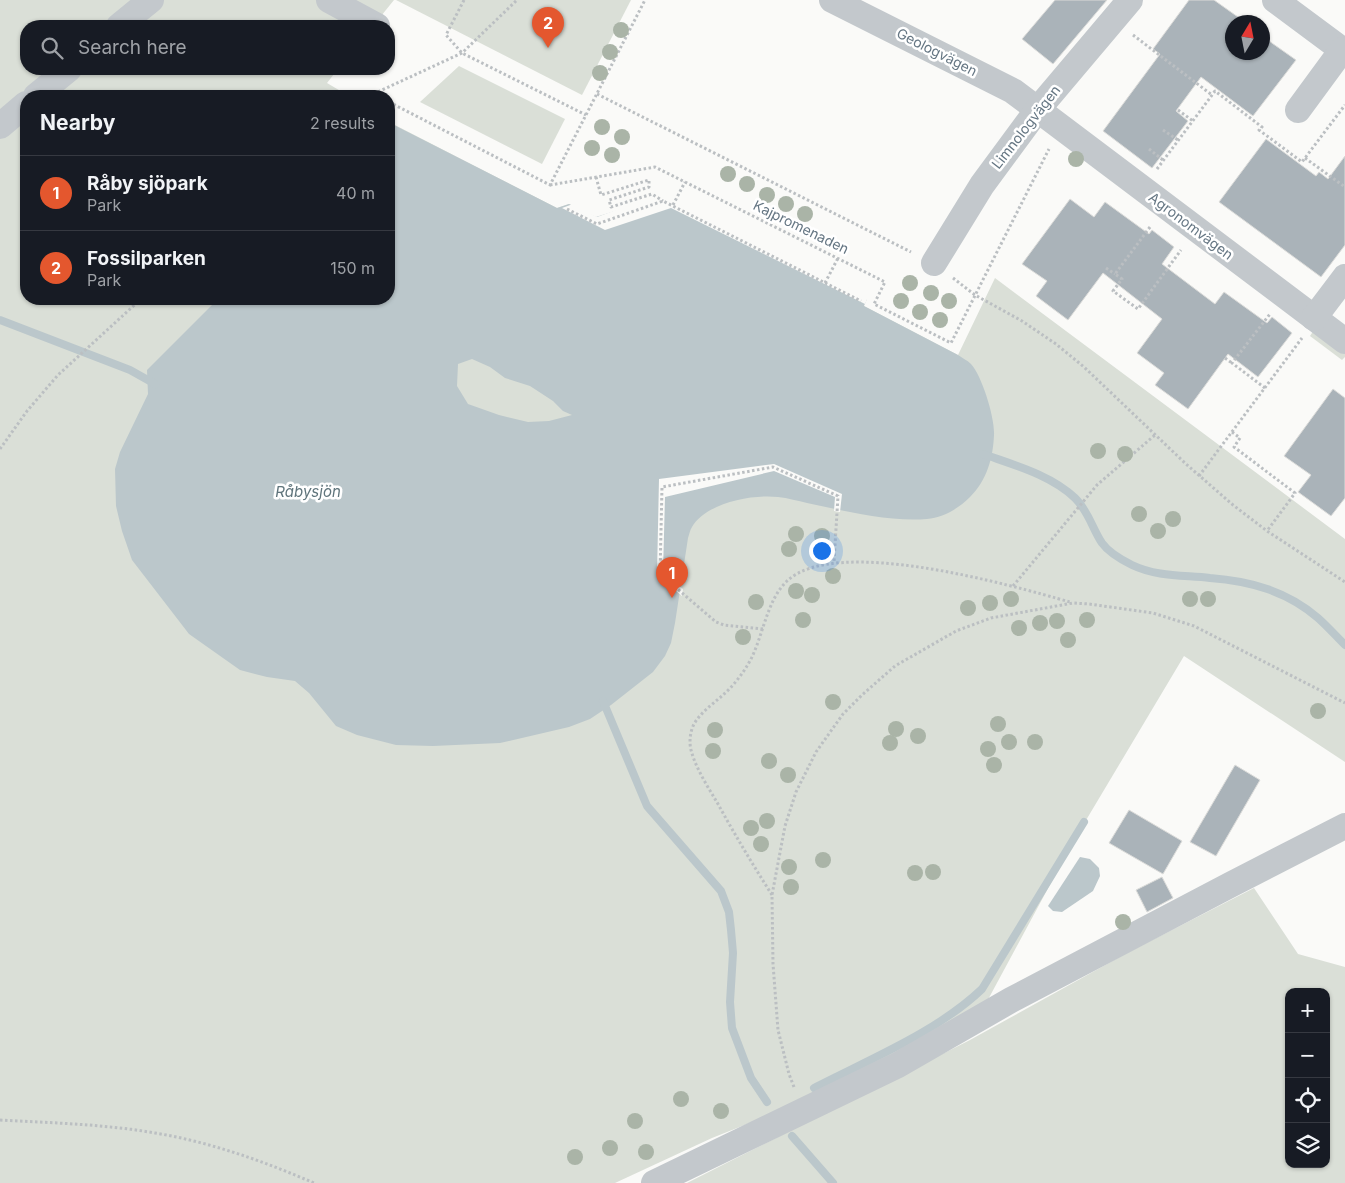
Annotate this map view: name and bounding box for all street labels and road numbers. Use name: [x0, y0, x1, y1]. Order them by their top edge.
street label: Geologvägen: [894, 24, 980, 79]
street label: Limnologvägen: [988, 82, 1063, 172]
street label: Agronomvägen: [1146, 188, 1237, 263]
street label: Kajpromenaden: [751, 196, 852, 257]

